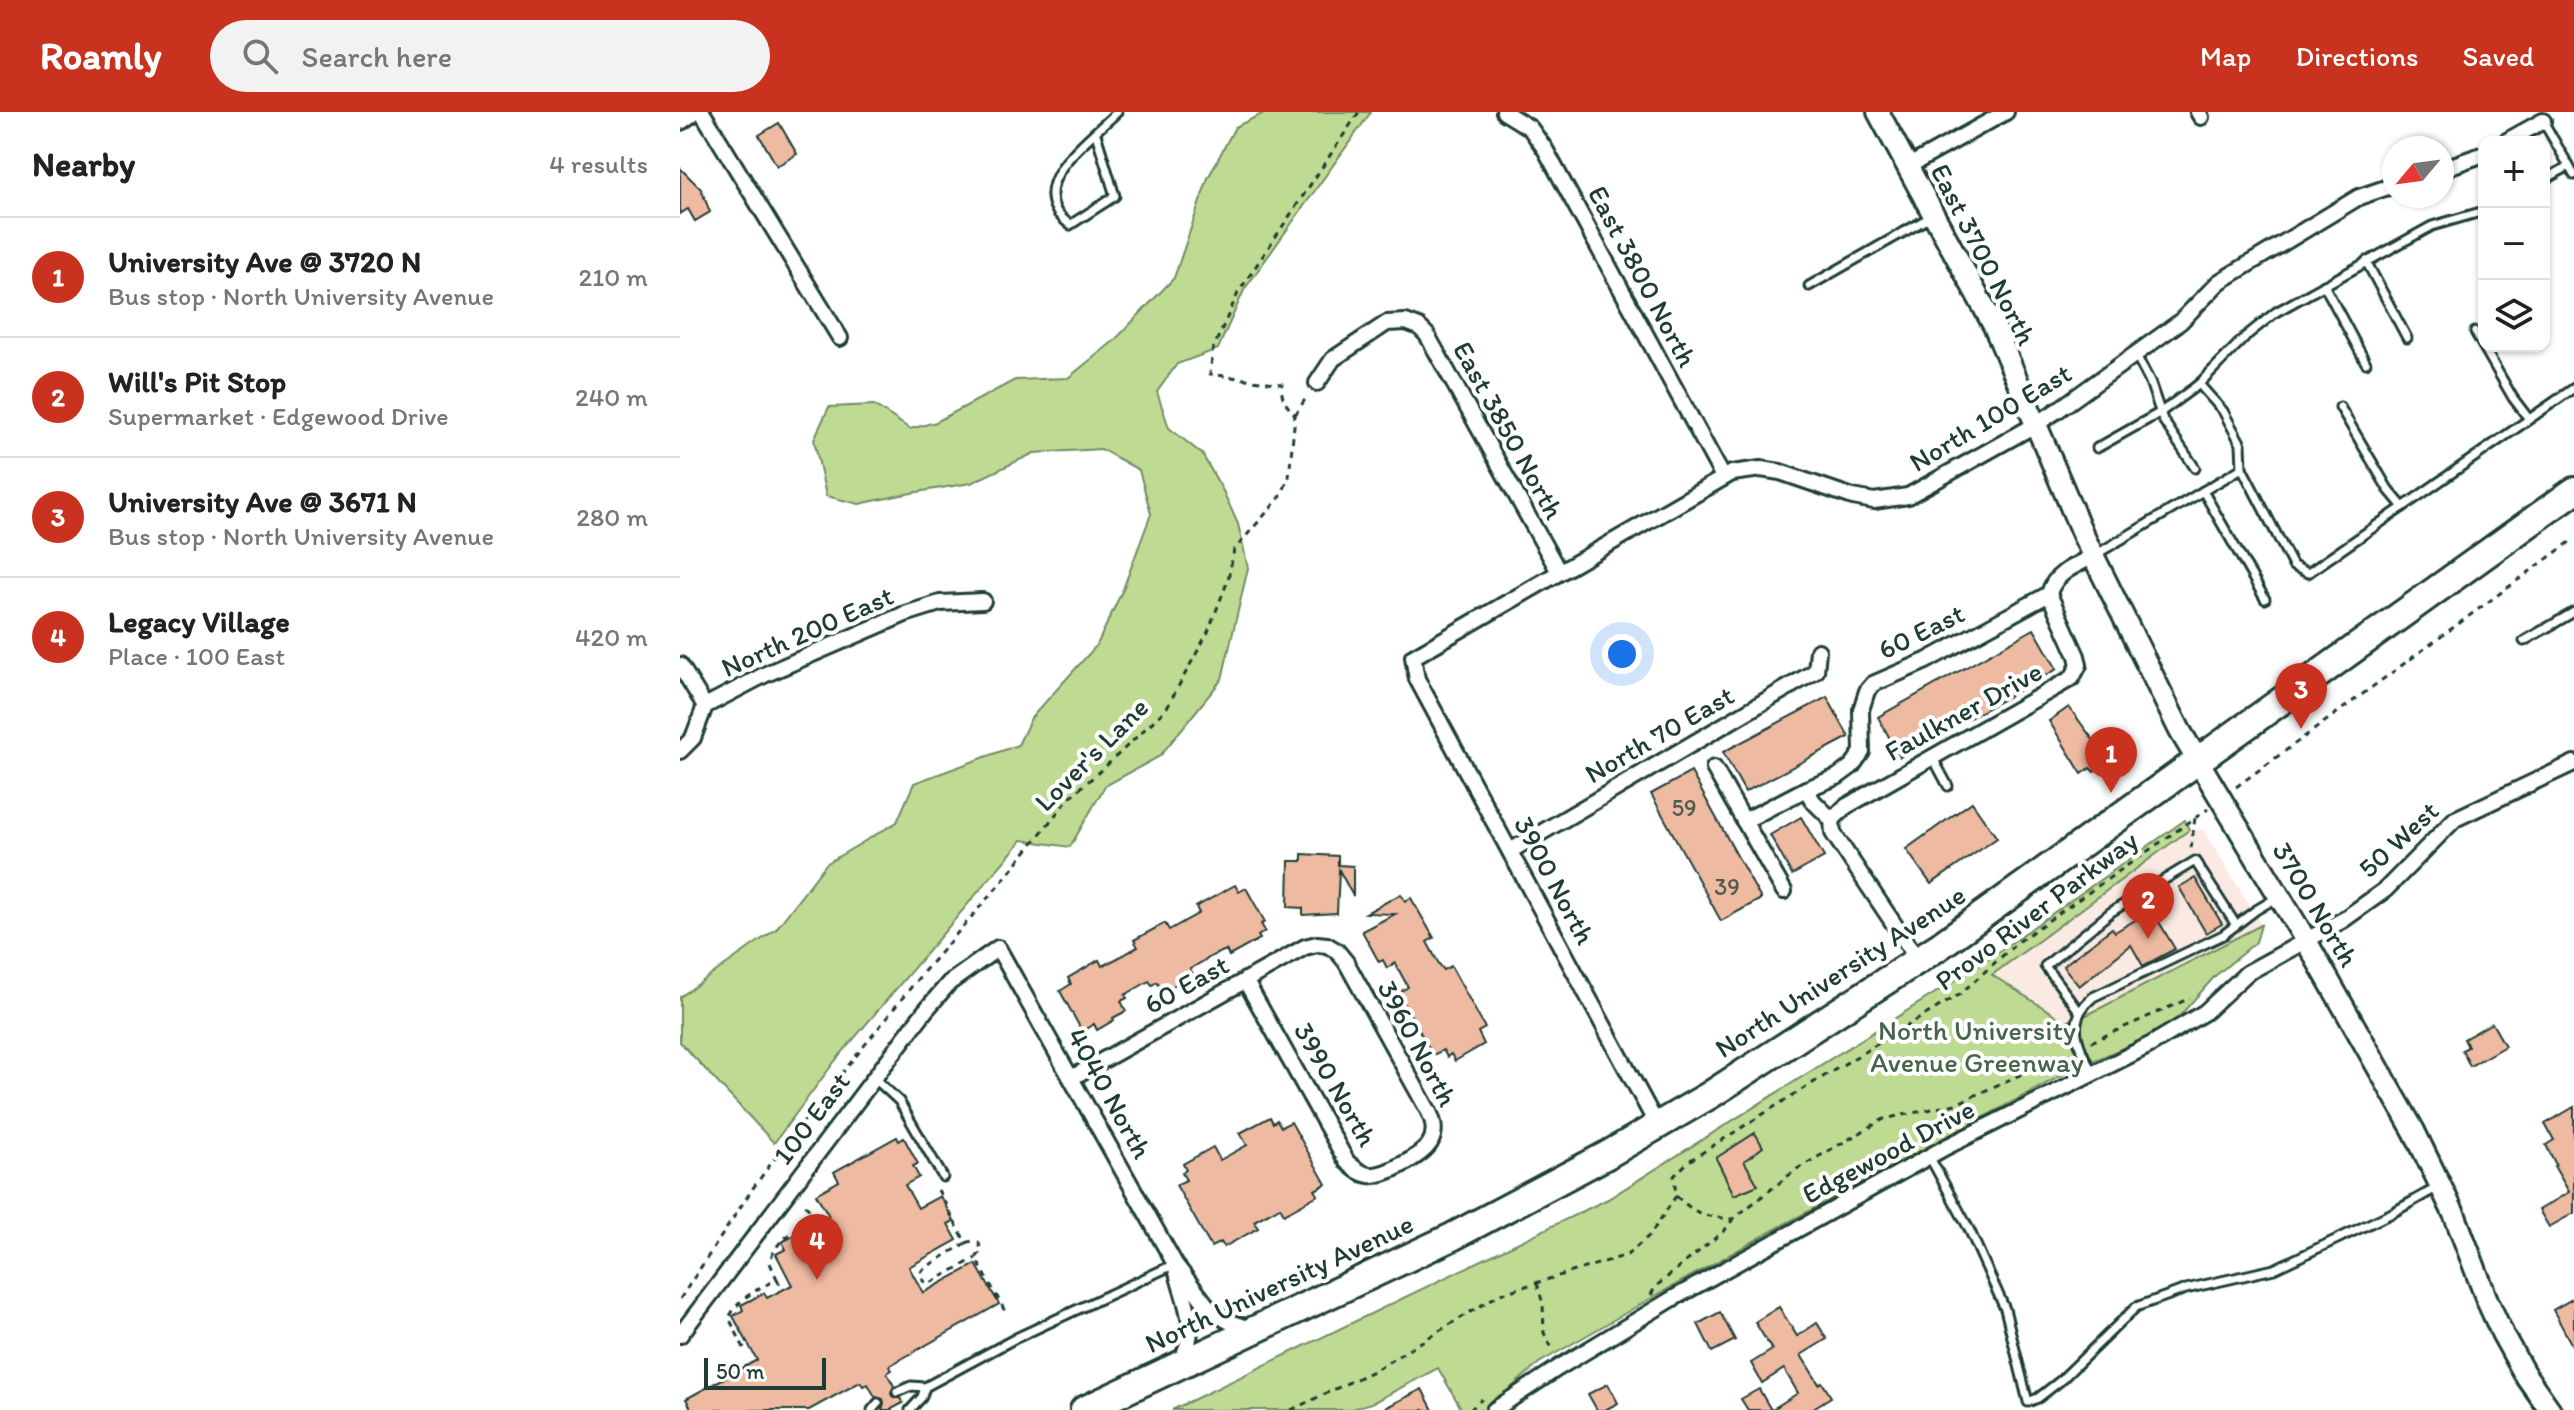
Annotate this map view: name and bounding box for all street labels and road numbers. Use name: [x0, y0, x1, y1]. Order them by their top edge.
street label: East 3700 North: [1924, 158, 2044, 350]
street label: East 3800 North: [1581, 180, 1705, 373]
street label: East 3850 North: [1446, 335, 1572, 525]
street label: North 100 East: [1903, 355, 2077, 479]
street label: North 200 East: [716, 578, 898, 684]
street label: 60 East: [1872, 596, 1970, 666]
street label: Faulkner Drive: [1878, 654, 2048, 768]
street label: North 70 East: [1578, 678, 1740, 790]
street label: Lover's Lane: [1027, 690, 1155, 818]
street label: 50 West: [2351, 793, 2445, 885]
street label: 3900 North: [1507, 810, 1603, 950]
street label: Provo River Parkway: [1928, 823, 2144, 997]
street label: 3700 North: [2265, 835, 2367, 973]
street label: North University Avenue: [1708, 877, 1972, 1065]
street label: 60 East: [1138, 947, 1234, 1021]
street label: 3960 North: [1371, 974, 1465, 1112]
street label: 3990 North: [1287, 1016, 1385, 1152]
street label: 4040 North: [1060, 1022, 1160, 1164]
street label: 100 East: [765, 1065, 857, 1171]
street label: Edgewood Drive: [1796, 1091, 1980, 1211]
street label: North University Avenue: [1139, 1206, 1419, 1360]

